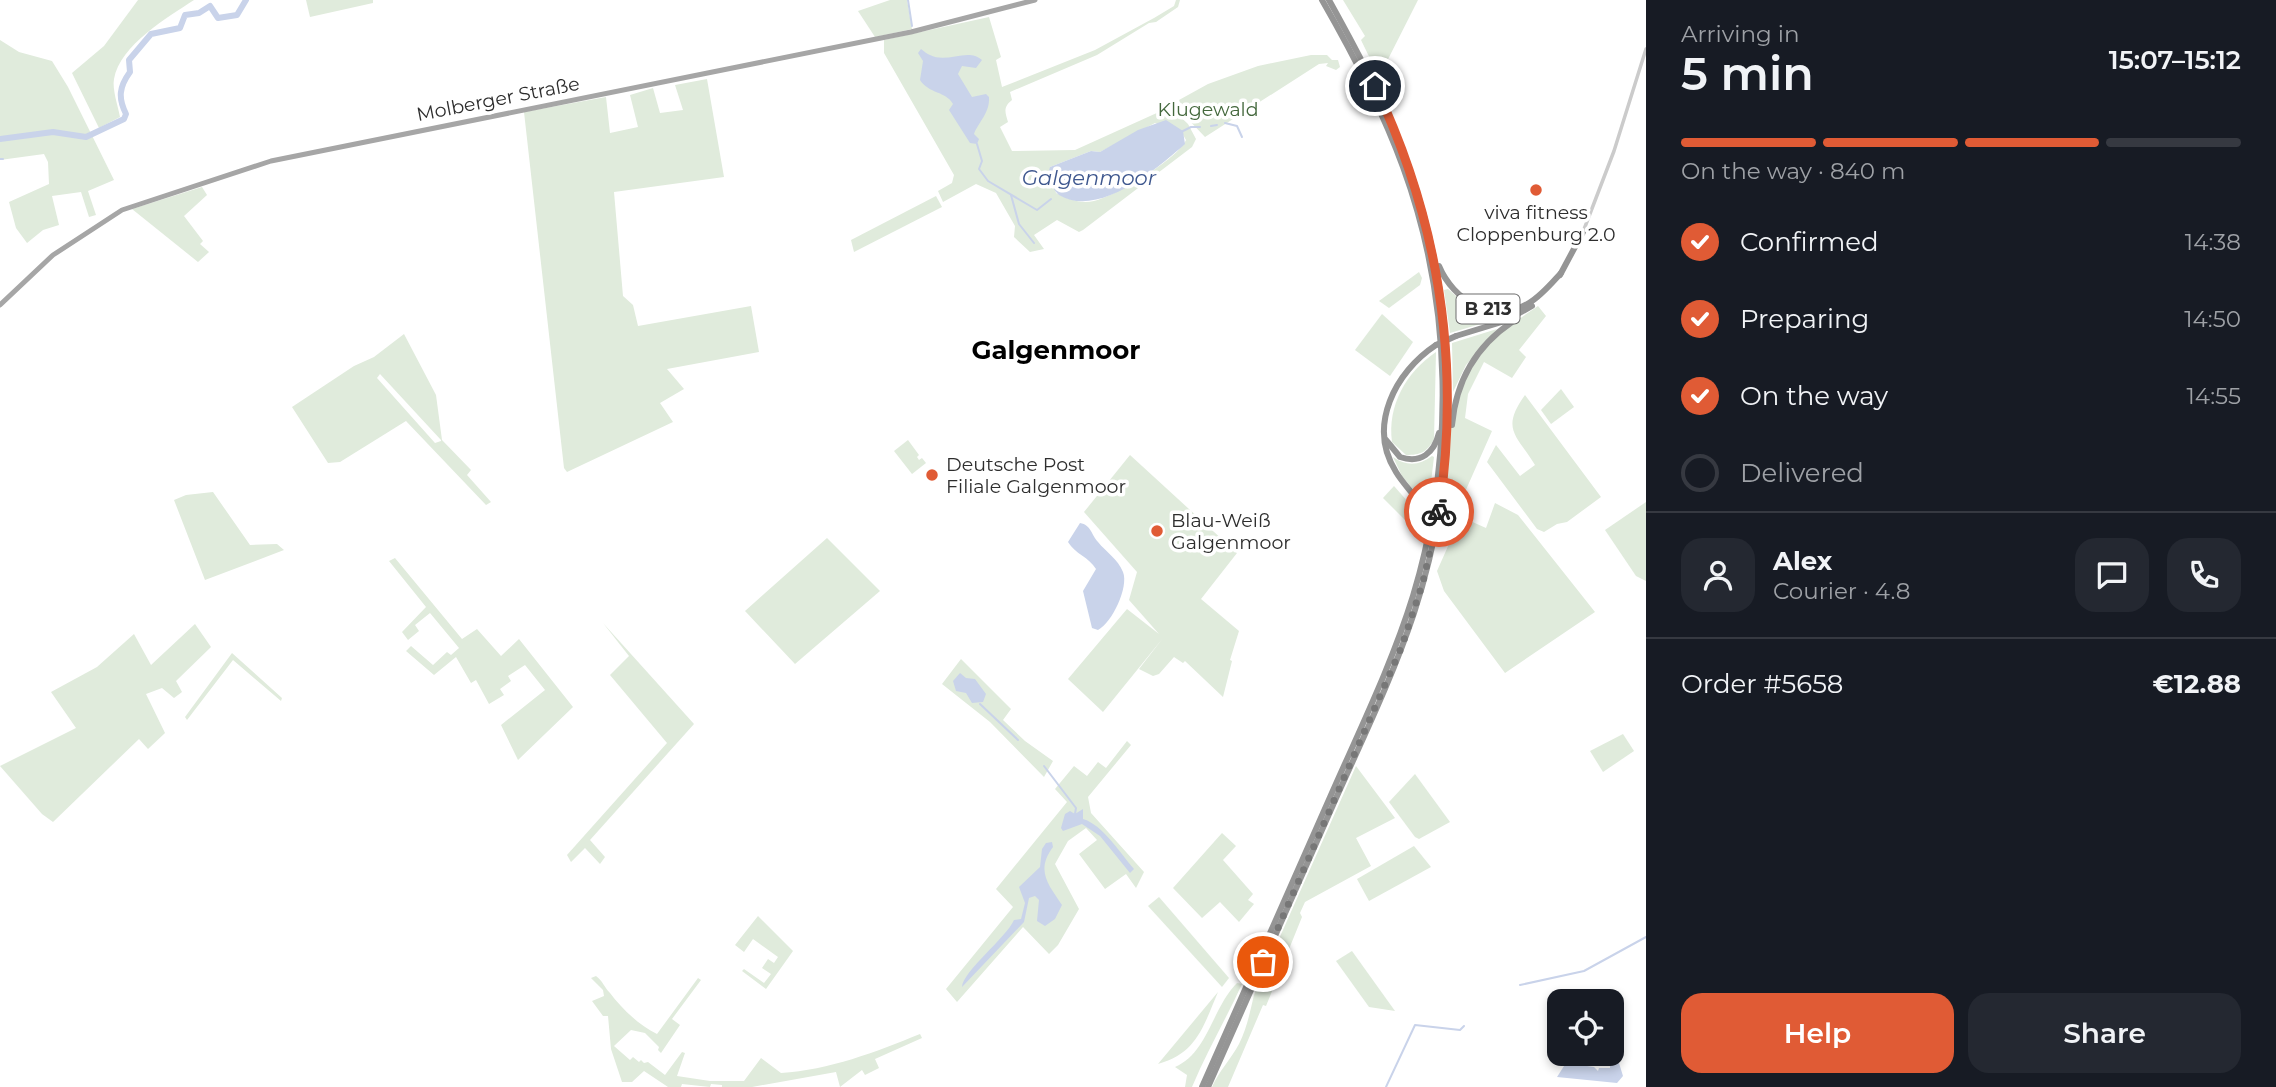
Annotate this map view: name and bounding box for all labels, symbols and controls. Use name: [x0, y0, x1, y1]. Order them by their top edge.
text: Arriving in: [1681, 20, 1800, 48]
text: 15:07–15:12: [2109, 44, 2241, 76]
text: 5 min: [1681, 45, 1814, 102]
pin: [1345, 56, 1405, 116]
icon: home: [1356, 67, 1394, 105]
street label: Molberger Straße: [415, 72, 581, 126]
park label: Klugewald: [1157, 98, 1259, 121]
text: On the way · 840 m: [1681, 157, 1905, 185]
water label: Galgenmoor: [1022, 165, 1157, 190]
marker: viva fitness Cloppenburg 2.0: [1528, 182, 1544, 198]
place label: viva fitness Cloppenburg 2.0: [1457, 201, 1615, 246]
icon: check: [1681, 223, 1719, 261]
text: Confirmed: [1740, 226, 1879, 258]
text: 14:38: [2185, 228, 2241, 256]
road number: B 213: [1456, 295, 1520, 324]
icon: check: [1681, 300, 1719, 338]
text: Preparing: [1740, 303, 1869, 335]
text: 14:50: [2184, 305, 2241, 333]
district label: Galgenmoor: [971, 334, 1141, 366]
icon: check: [1681, 377, 1719, 415]
text: On the way: [1740, 380, 1888, 412]
text: 14:55: [2187, 382, 2241, 410]
place label: Deutsche Post Filiale Galgenmoor: [946, 453, 1126, 498]
text: Delivered: [1740, 457, 1864, 489]
marker: Deutsche Post Filiale Galgenmoor: [924, 467, 940, 483]
courier: [1404, 477, 1474, 547]
icon: bike: [1420, 493, 1458, 531]
place label: Blau-Weiß Galgenmoor: [1171, 509, 1291, 554]
marker: Blau-Weiß Galgenmoor: [1149, 523, 1165, 539]
button: person: [1681, 538, 1755, 612]
button: chat: [2075, 538, 2149, 612]
button: phone: [2167, 538, 2241, 612]
text: Alex: [1773, 545, 1832, 577]
text: Courier · 4.8: [1773, 577, 1910, 605]
text: Order #5658: [1681, 668, 1843, 700]
text: €12.88: [2152, 668, 2241, 700]
pin: [1233, 932, 1293, 992]
icon: bag: [1244, 943, 1282, 981]
map controls: [1547, 989, 1624, 1066]
button: locate: [1547, 989, 1624, 1066]
button: Help: [1681, 993, 1954, 1073]
button: Share: [1968, 993, 2241, 1073]

